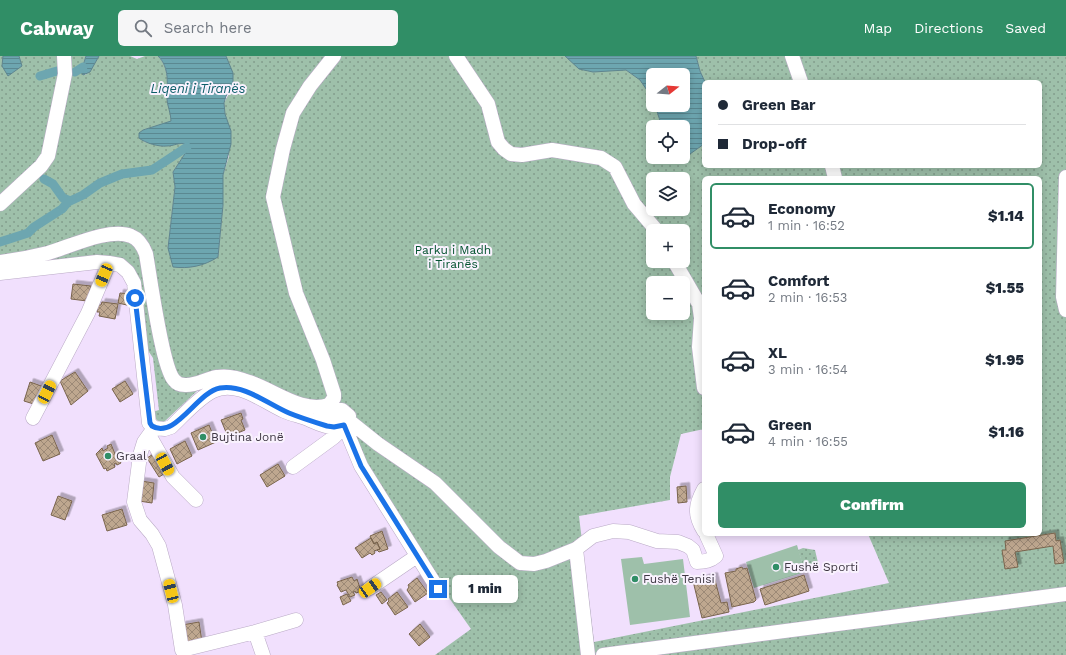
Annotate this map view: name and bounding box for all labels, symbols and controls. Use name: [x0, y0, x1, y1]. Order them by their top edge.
search box: [118, 10, 398, 46]
text: Cabway: [20, 17, 94, 40]
icon: search: [132, 17, 154, 39]
text: Search here: [164, 19, 252, 37]
text: Map: [864, 20, 892, 36]
text: Directions: [914, 20, 983, 36]
text: Saved: [1005, 20, 1046, 36]
north arrow: [646, 68, 690, 112]
map controls: [646, 68, 690, 320]
water label: Liqeni i Tiranës: [151, 81, 246, 96]
text: Green Bar: [742, 96, 816, 114]
button: locate: [646, 120, 690, 164]
text: Drop-off: [742, 135, 807, 153]
button: layers: [646, 172, 690, 216]
icon: car: [720, 198, 756, 234]
text: Economy: [768, 200, 835, 218]
text: $1.14: [988, 207, 1024, 225]
text: 1 min · 16:52: [768, 218, 845, 233]
button: +: [646, 224, 690, 268]
park label: Parku i Madh i Tiranës: [415, 243, 491, 271]
car: [94, 262, 114, 288]
icon: car: [720, 270, 756, 306]
text: Comfort: [768, 272, 829, 290]
button: −: [646, 276, 690, 320]
text: $1.55: [986, 279, 1024, 297]
route start: [126, 289, 144, 307]
text: 2 min · 16:53: [768, 290, 847, 305]
icon: car: [720, 342, 756, 378]
text: XL: [768, 344, 787, 362]
text: $1.95: [985, 351, 1024, 369]
text: 3 min · 16:54: [768, 362, 848, 377]
car: [36, 379, 58, 405]
icon: car: [720, 414, 756, 450]
text: Green: [768, 416, 812, 434]
text: $1.16: [989, 423, 1024, 441]
place label: Bujtina Jonë: [211, 430, 284, 444]
marker: Bujtina Jonë: [198, 432, 208, 442]
text: 4 min · 16:55: [768, 434, 848, 449]
place label: Graal: [116, 449, 147, 463]
marker: Graal: [103, 451, 113, 461]
car: [154, 451, 176, 477]
button: Confirm: [718, 482, 1026, 528]
place label: Fushë Sporti: [784, 560, 858, 574]
marker: Fushë Sporti: [771, 562, 781, 572]
place label: Fushë Tenisi: [643, 572, 715, 586]
marker: Fushë Tenisi: [630, 574, 640, 584]
callout: 1 min: [452, 575, 518, 603]
car: [357, 576, 383, 600]
car: [162, 578, 180, 604]
route end: [429, 580, 447, 598]
text: 1 min: [468, 581, 502, 596]

